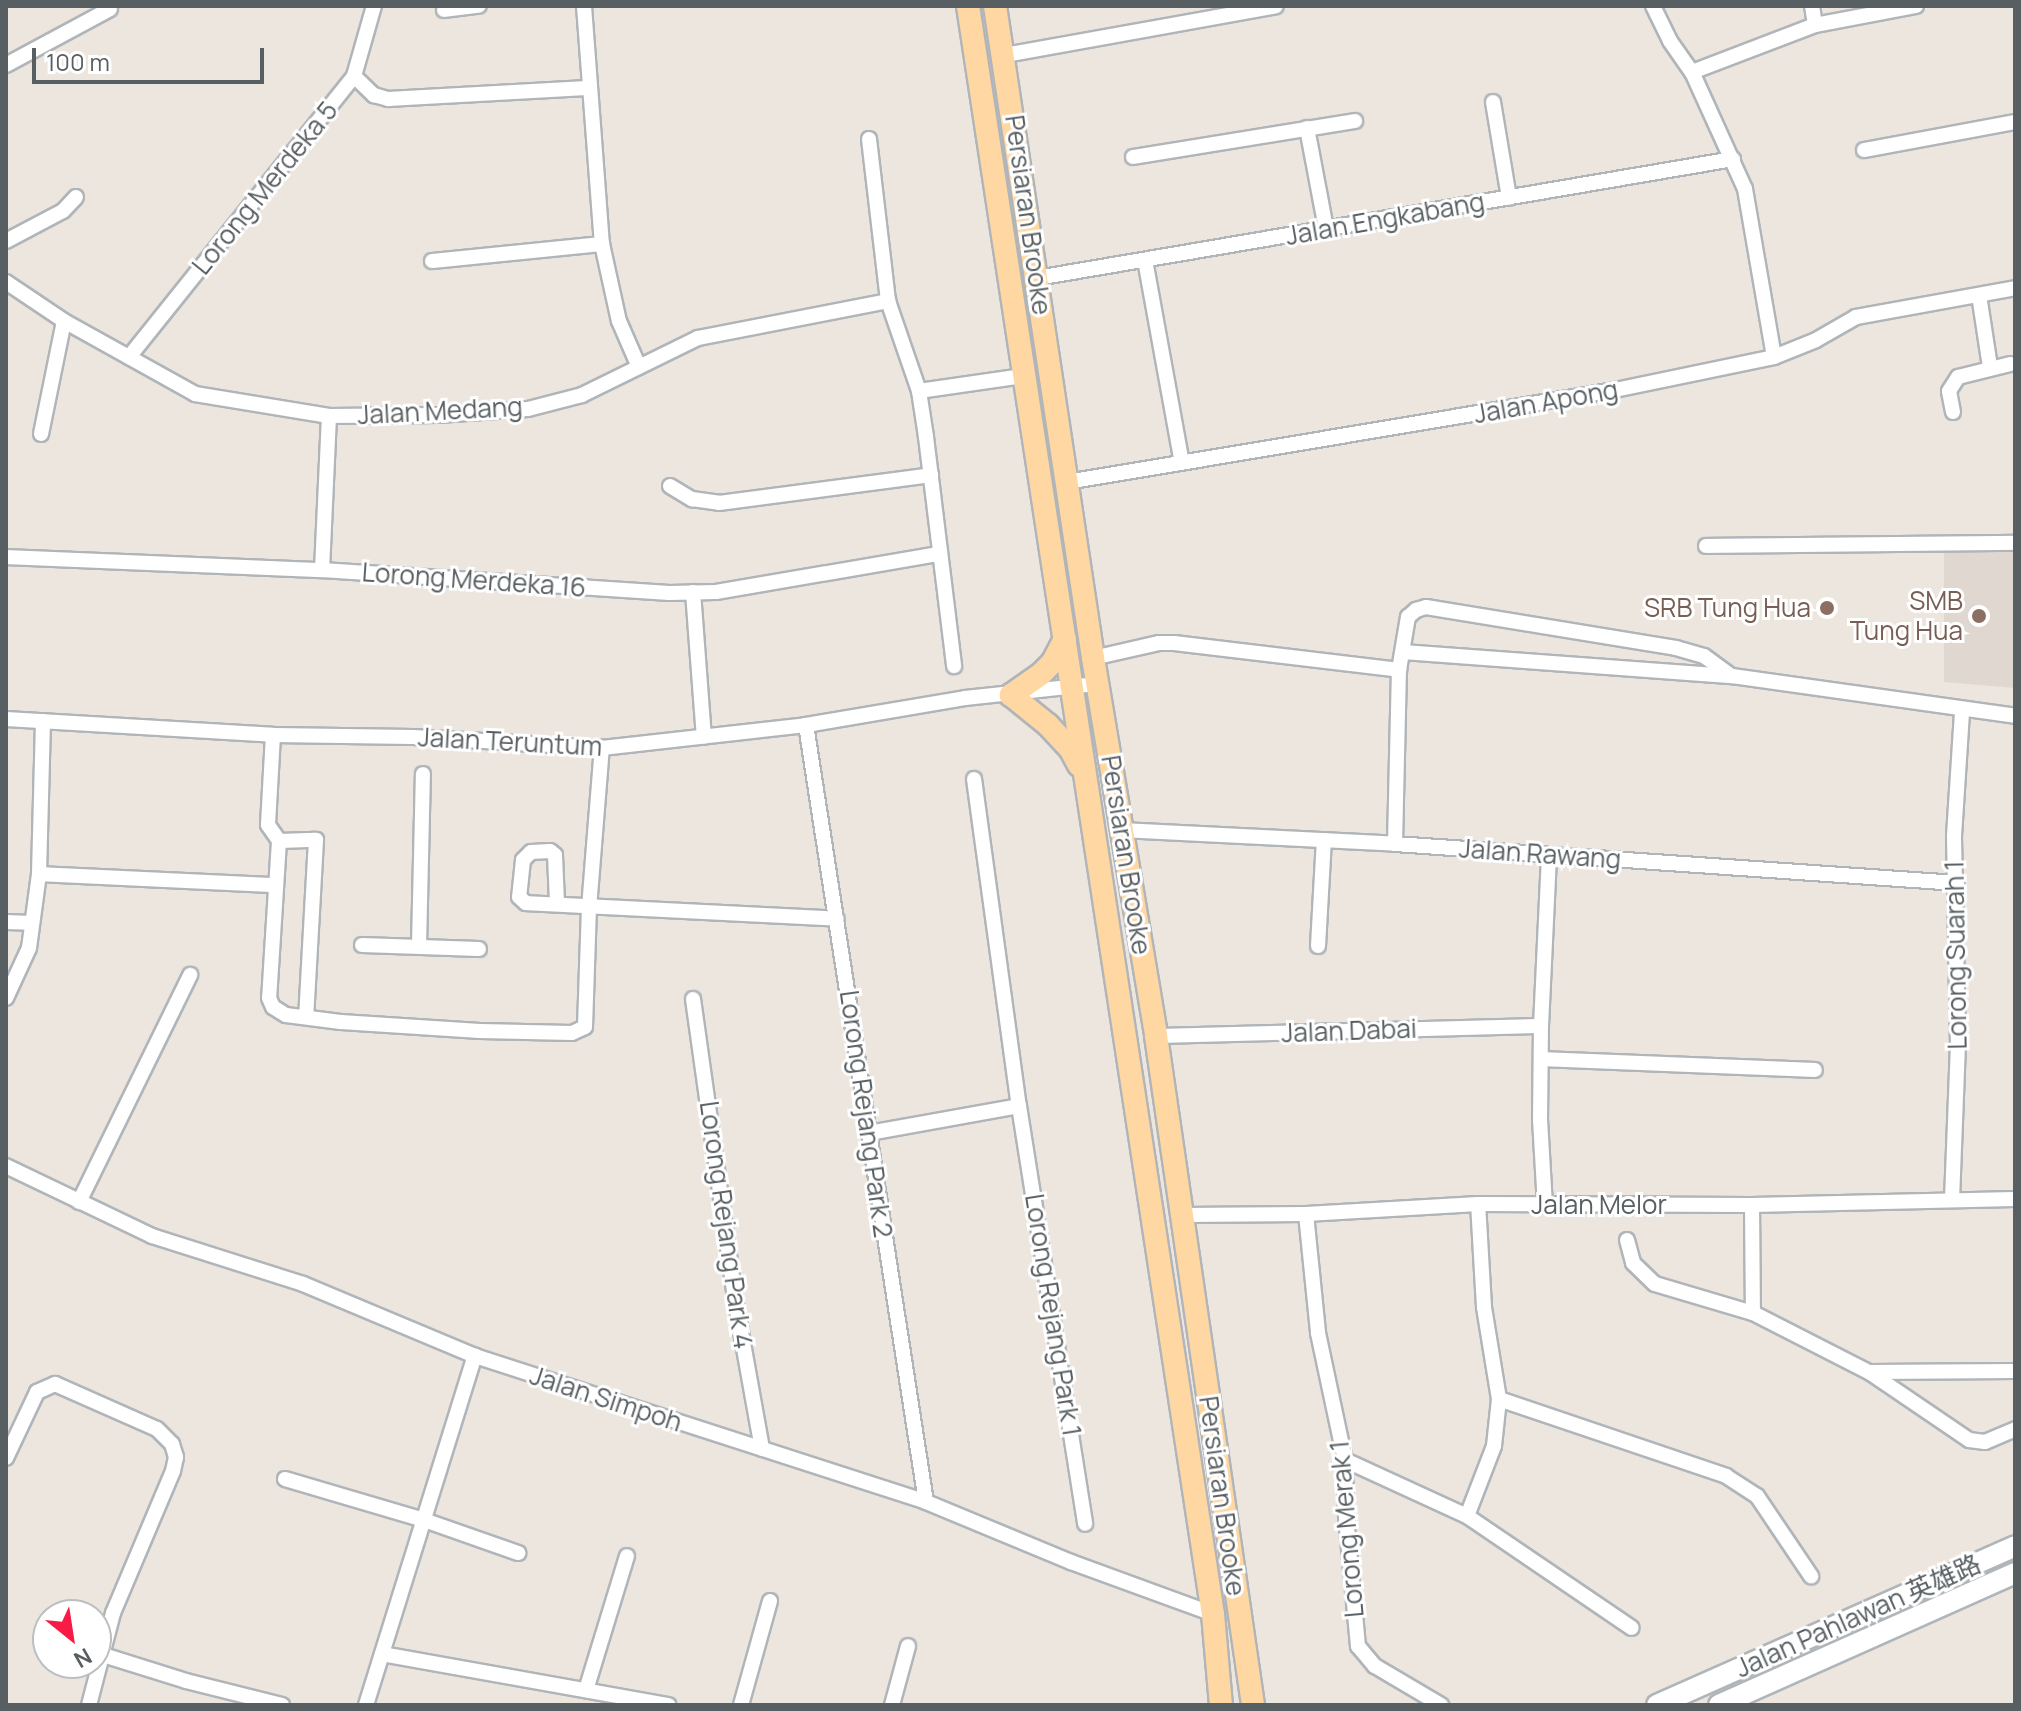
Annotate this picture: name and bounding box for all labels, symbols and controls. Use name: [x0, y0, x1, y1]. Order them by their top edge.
scale bar: [36, 32, 268, 82]
text: 100 m: [46, 45, 110, 78]
street label: Lorong Merdeka 5: [186, 95, 344, 281]
street label: Persiaran Brooke: [999, 113, 1057, 317]
street label: Jalan Engkabang: [1283, 186, 1487, 252]
street label: Jalan Apong: [1472, 374, 1620, 430]
street label: Jalan Medang: [357, 391, 523, 431]
street label: Lorong Merdeka 16: [361, 557, 587, 603]
place label: SMB Tung Hua: [1850, 585, 1963, 646]
place label: SRB Tung Hua: [1644, 592, 1811, 624]
marker: SRB Tung Hua: [1818, 599, 1836, 617]
marker: SMB Tung Hua: [1970, 607, 1988, 625]
street label: Jalan Teruntum: [417, 722, 603, 762]
street label: Persiaran Brooke: [1095, 753, 1157, 957]
street label: Jalan Rawang: [1458, 833, 1622, 875]
street label: Lorong Suarah 1: [1939, 860, 1973, 1050]
street label: Lorong Rejang Park 2: [833, 988, 899, 1240]
street label: Jalan Dabai: [1281, 1013, 1417, 1049]
street label: Lorong Rejang Park 4: [693, 1099, 759, 1351]
street label: Jalan Melor: [1531, 1189, 1667, 1221]
street label: Lorong Rejang Park 1: [1018, 1192, 1088, 1438]
street label: Jalan Simpoh: [526, 1360, 686, 1438]
street label: Persiaran Brooke: [1193, 1394, 1251, 1598]
street label: Lorong Merak 1: [1324, 1439, 1370, 1619]
street label: Jalan Pahlawan 英雄路: [1731, 1548, 1985, 1684]
north arrow: [32, 1599, 112, 1679]
text: N: [69, 1641, 97, 1675]

